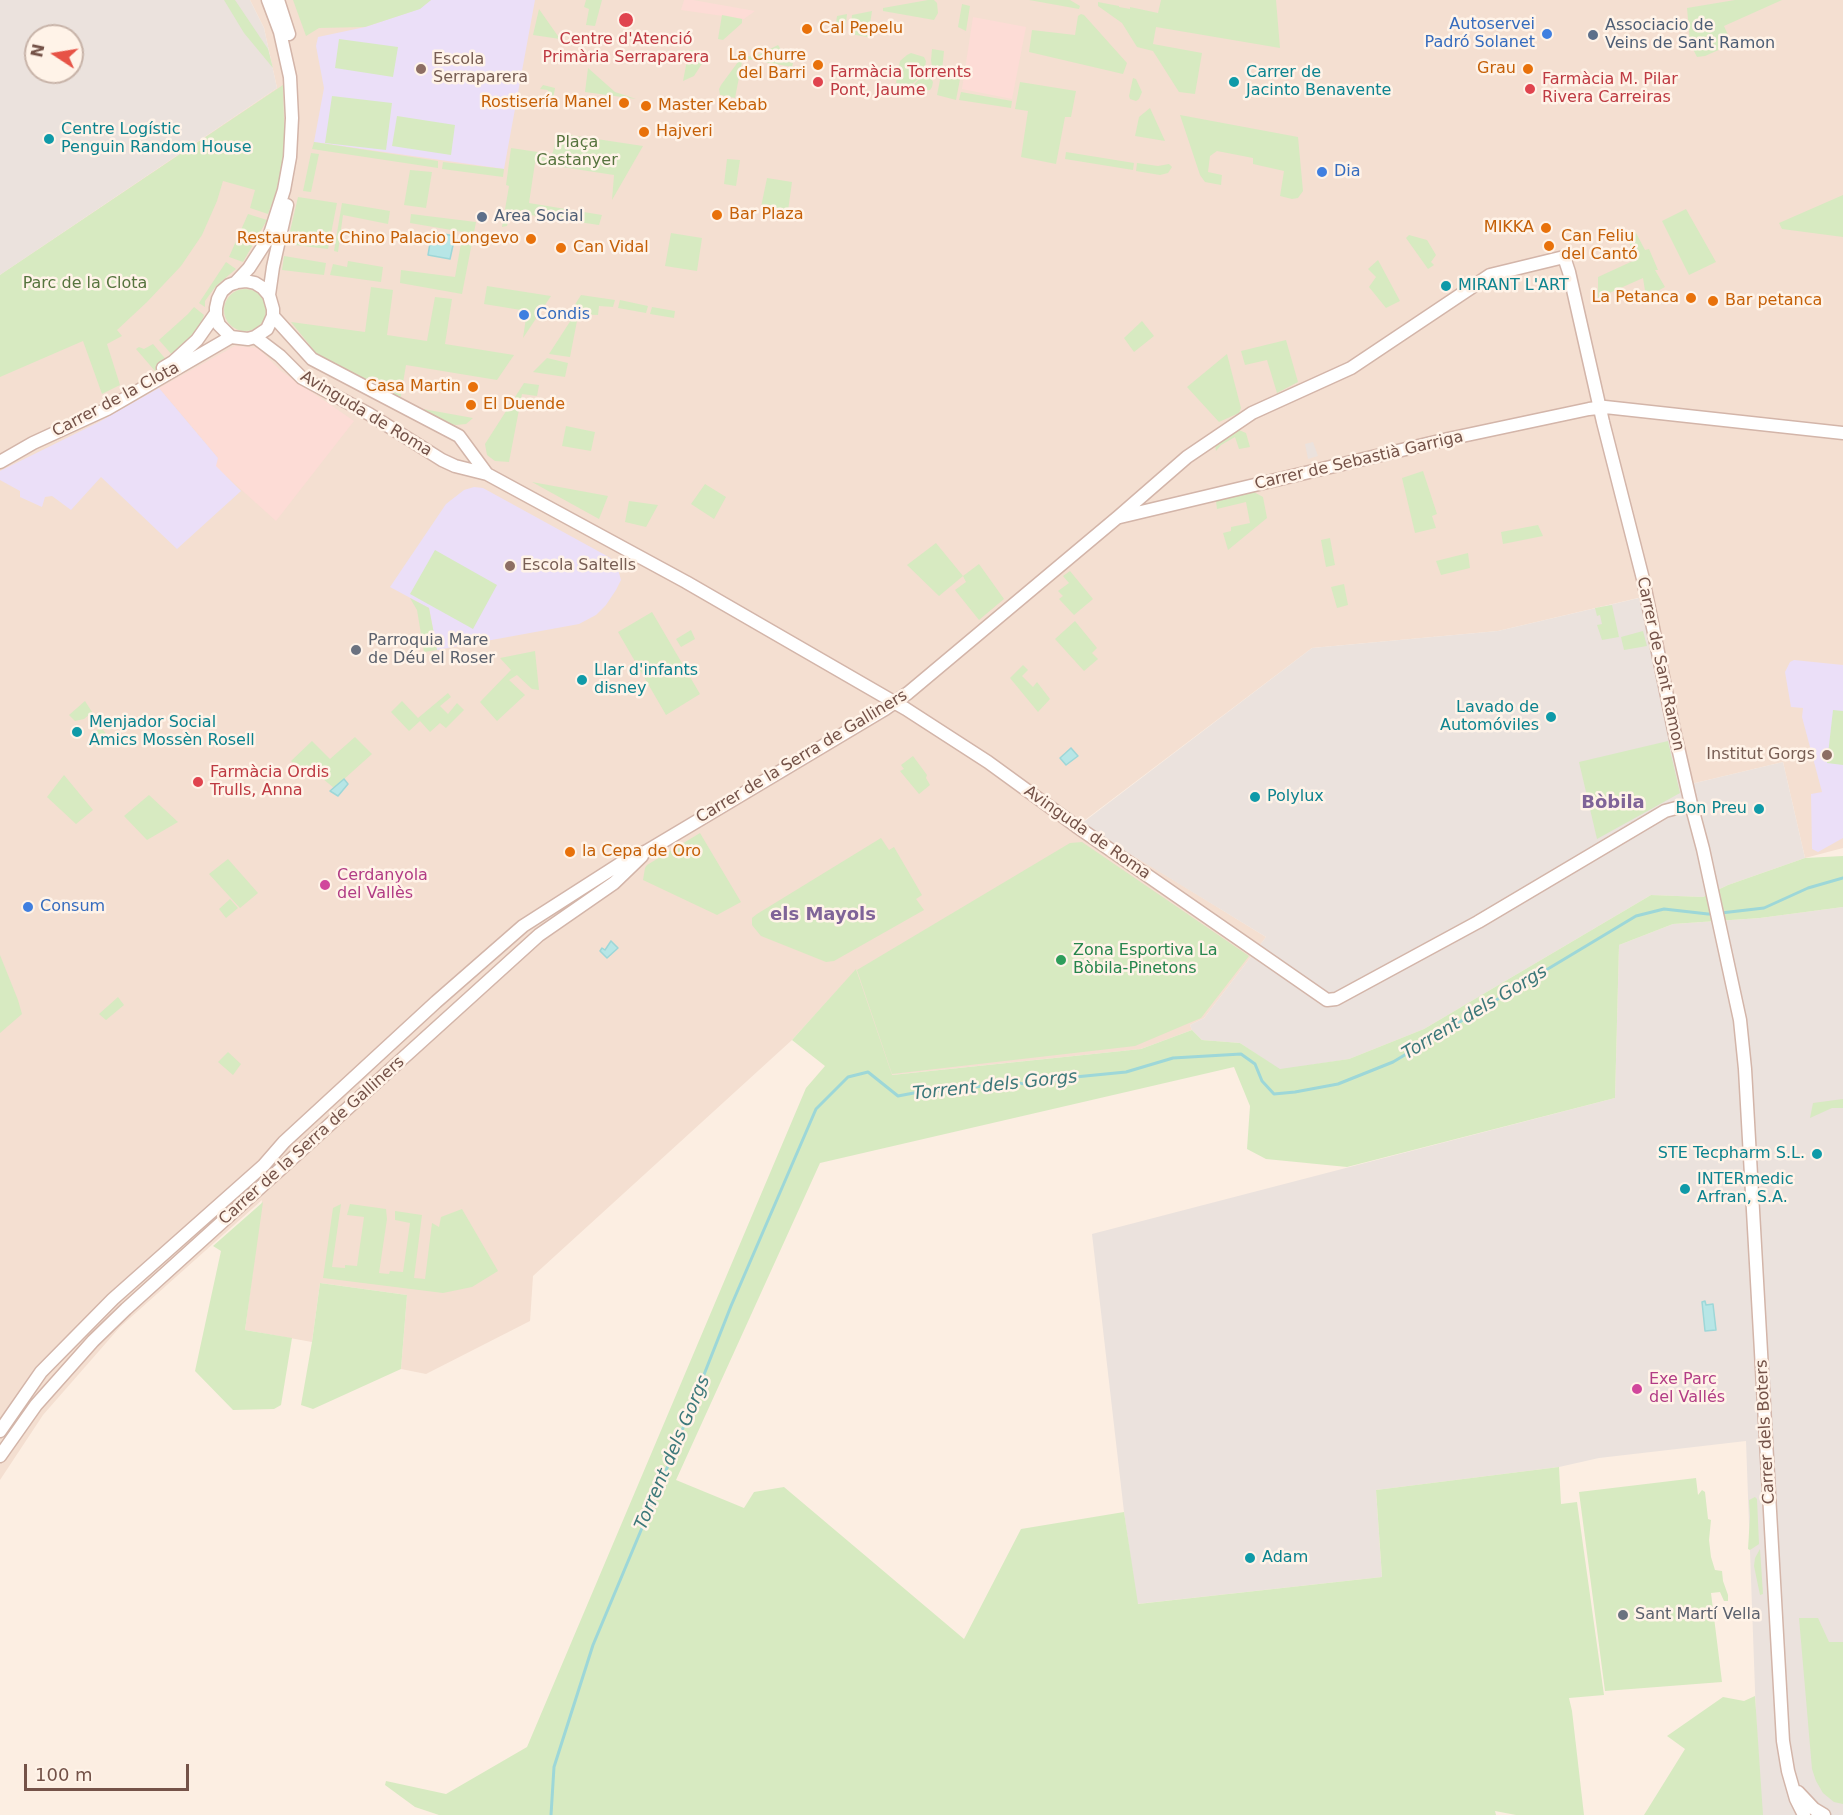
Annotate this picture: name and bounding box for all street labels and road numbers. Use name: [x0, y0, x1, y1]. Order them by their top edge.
street label: Carrer de la Clota: [49, 358, 183, 442]
street label: Avinguda de Roma: [297, 367, 435, 461]
street label: Carrer de Sebastià Garriga: [1253, 428, 1465, 494]
street label: Carrer de Sant Ramon: [1632, 575, 1688, 753]
street label: Carrer de la Serra de Galliners: [693, 686, 911, 828]
street label: Avinguda de Roma: [1020, 782, 1154, 884]
street label: Carrer de la Serra de Galliners: [215, 1053, 409, 1229]
street label: Carrer dels Boters: [1753, 1359, 1779, 1505]

